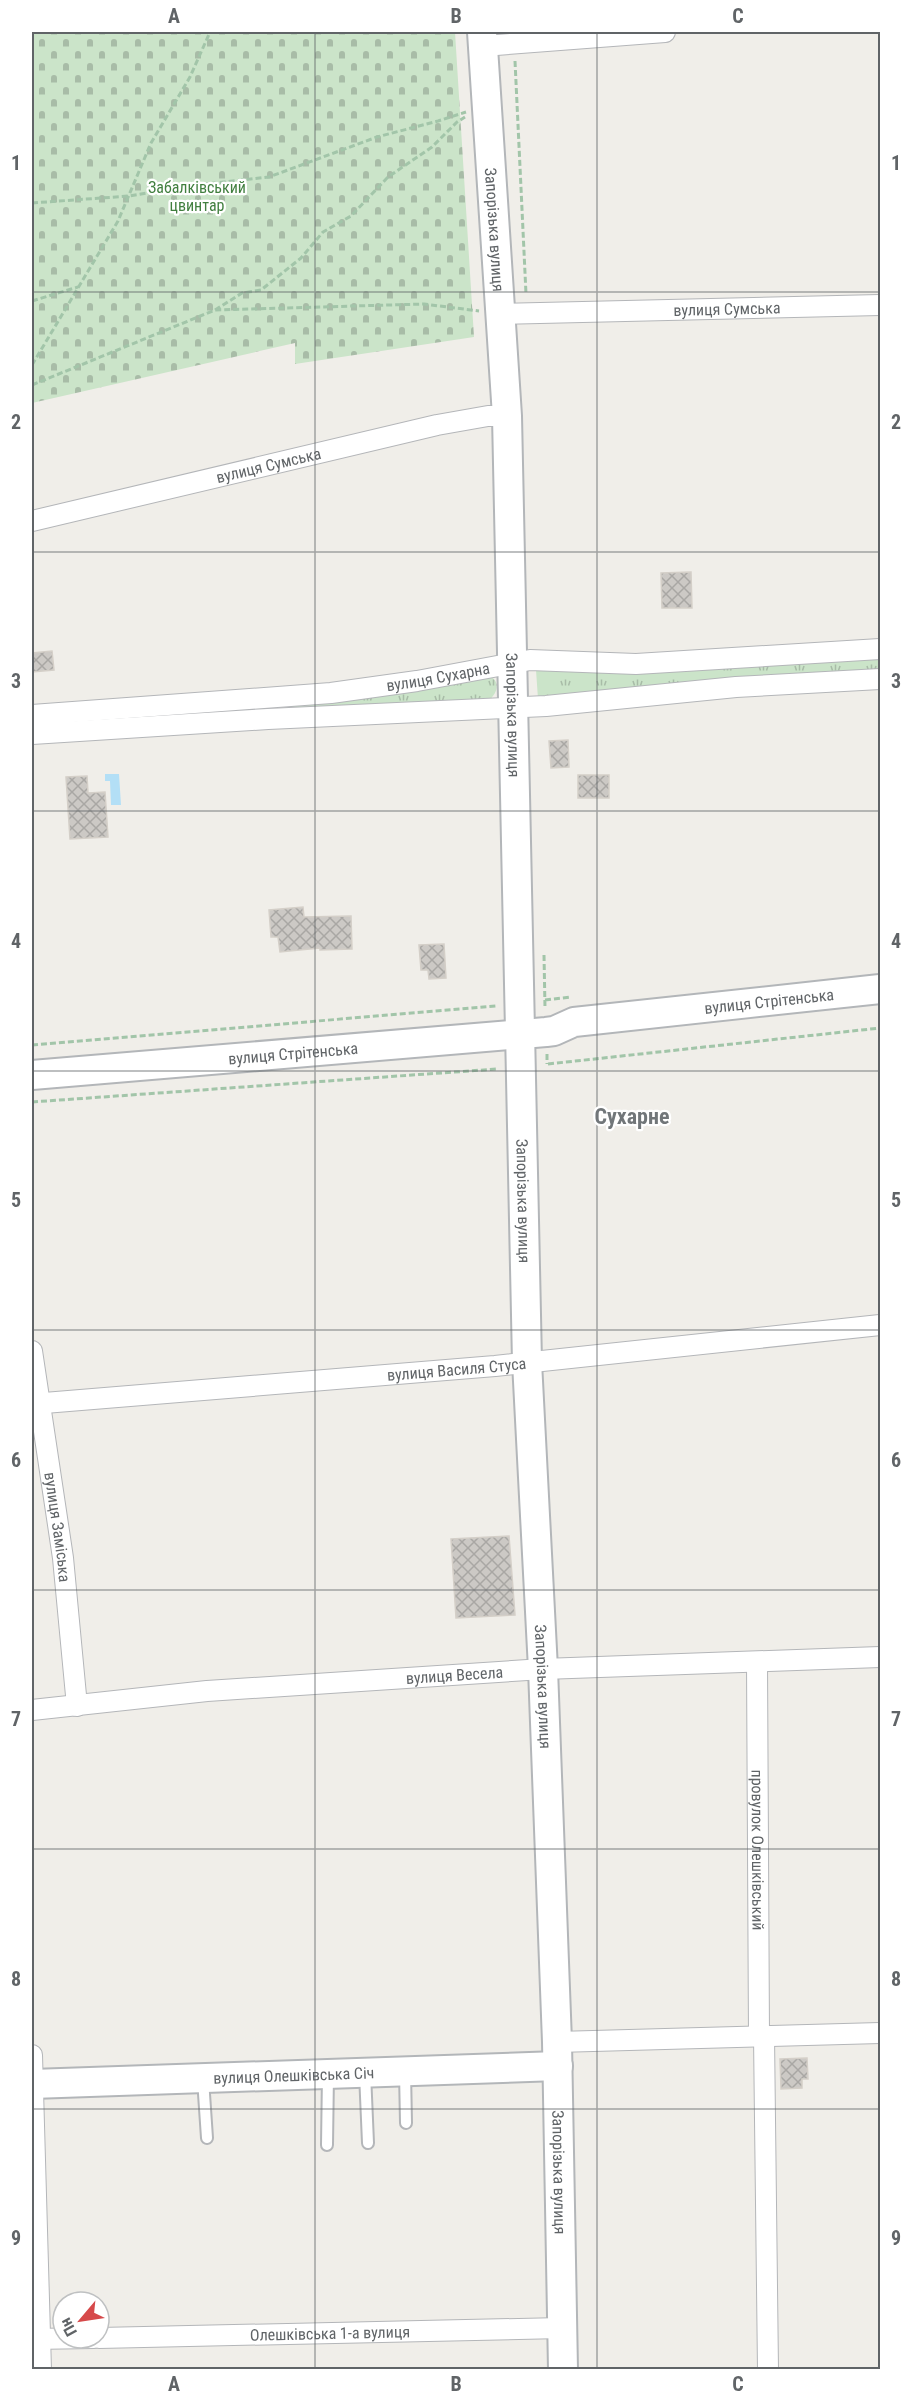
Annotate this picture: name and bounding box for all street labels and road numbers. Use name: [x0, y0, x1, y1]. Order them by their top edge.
street label: Запорізька вулиця: [481, 167, 508, 292]
street label: вулиця Сумська: [673, 298, 781, 320]
street label: вулиця Сумська: [214, 444, 323, 487]
street label: Запорізька вулиця: [502, 653, 524, 778]
street label: вулиця Сухарна: [385, 659, 491, 695]
street label: вулиця Стрітенська: [703, 985, 835, 1018]
street label: вулиця Стрітенська: [227, 1039, 359, 1069]
street label: Запорізька вулиця: [512, 1139, 534, 1263]
street label: вулиця Василя Стуса: [386, 1354, 527, 1385]
street label: вулиця Заміська: [40, 1471, 74, 1583]
street label: Запорізька вулиця: [531, 1624, 555, 1749]
street label: вулиця Весела: [405, 1663, 504, 1688]
street label: провулок Олешківський: [748, 1769, 767, 1931]
street label: вулиця Олешківська Січ: [213, 2063, 375, 2088]
street label: Запорізька вулиця: [548, 2110, 570, 2235]
street label: Олешківська 1-а вулиця: [250, 2322, 410, 2345]

